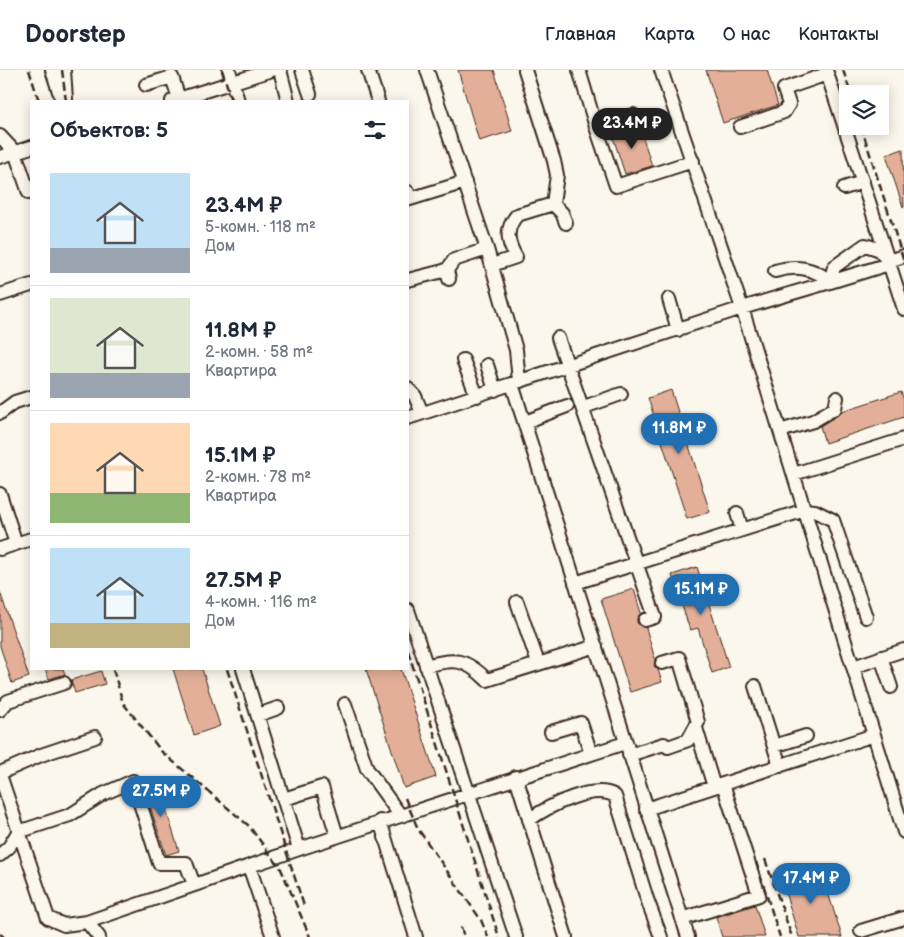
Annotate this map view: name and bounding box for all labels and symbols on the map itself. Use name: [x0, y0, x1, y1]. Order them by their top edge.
pin: 23.4M ₽: [586, 108, 678, 150]
pin: 11.8M ₽: [633, 412, 725, 455]
pin: 15.1M ₽: [655, 574, 747, 616]
pin: 27.5M ₽: [115, 776, 207, 818]
pin: 17.4M ₽: [765, 862, 857, 905]

